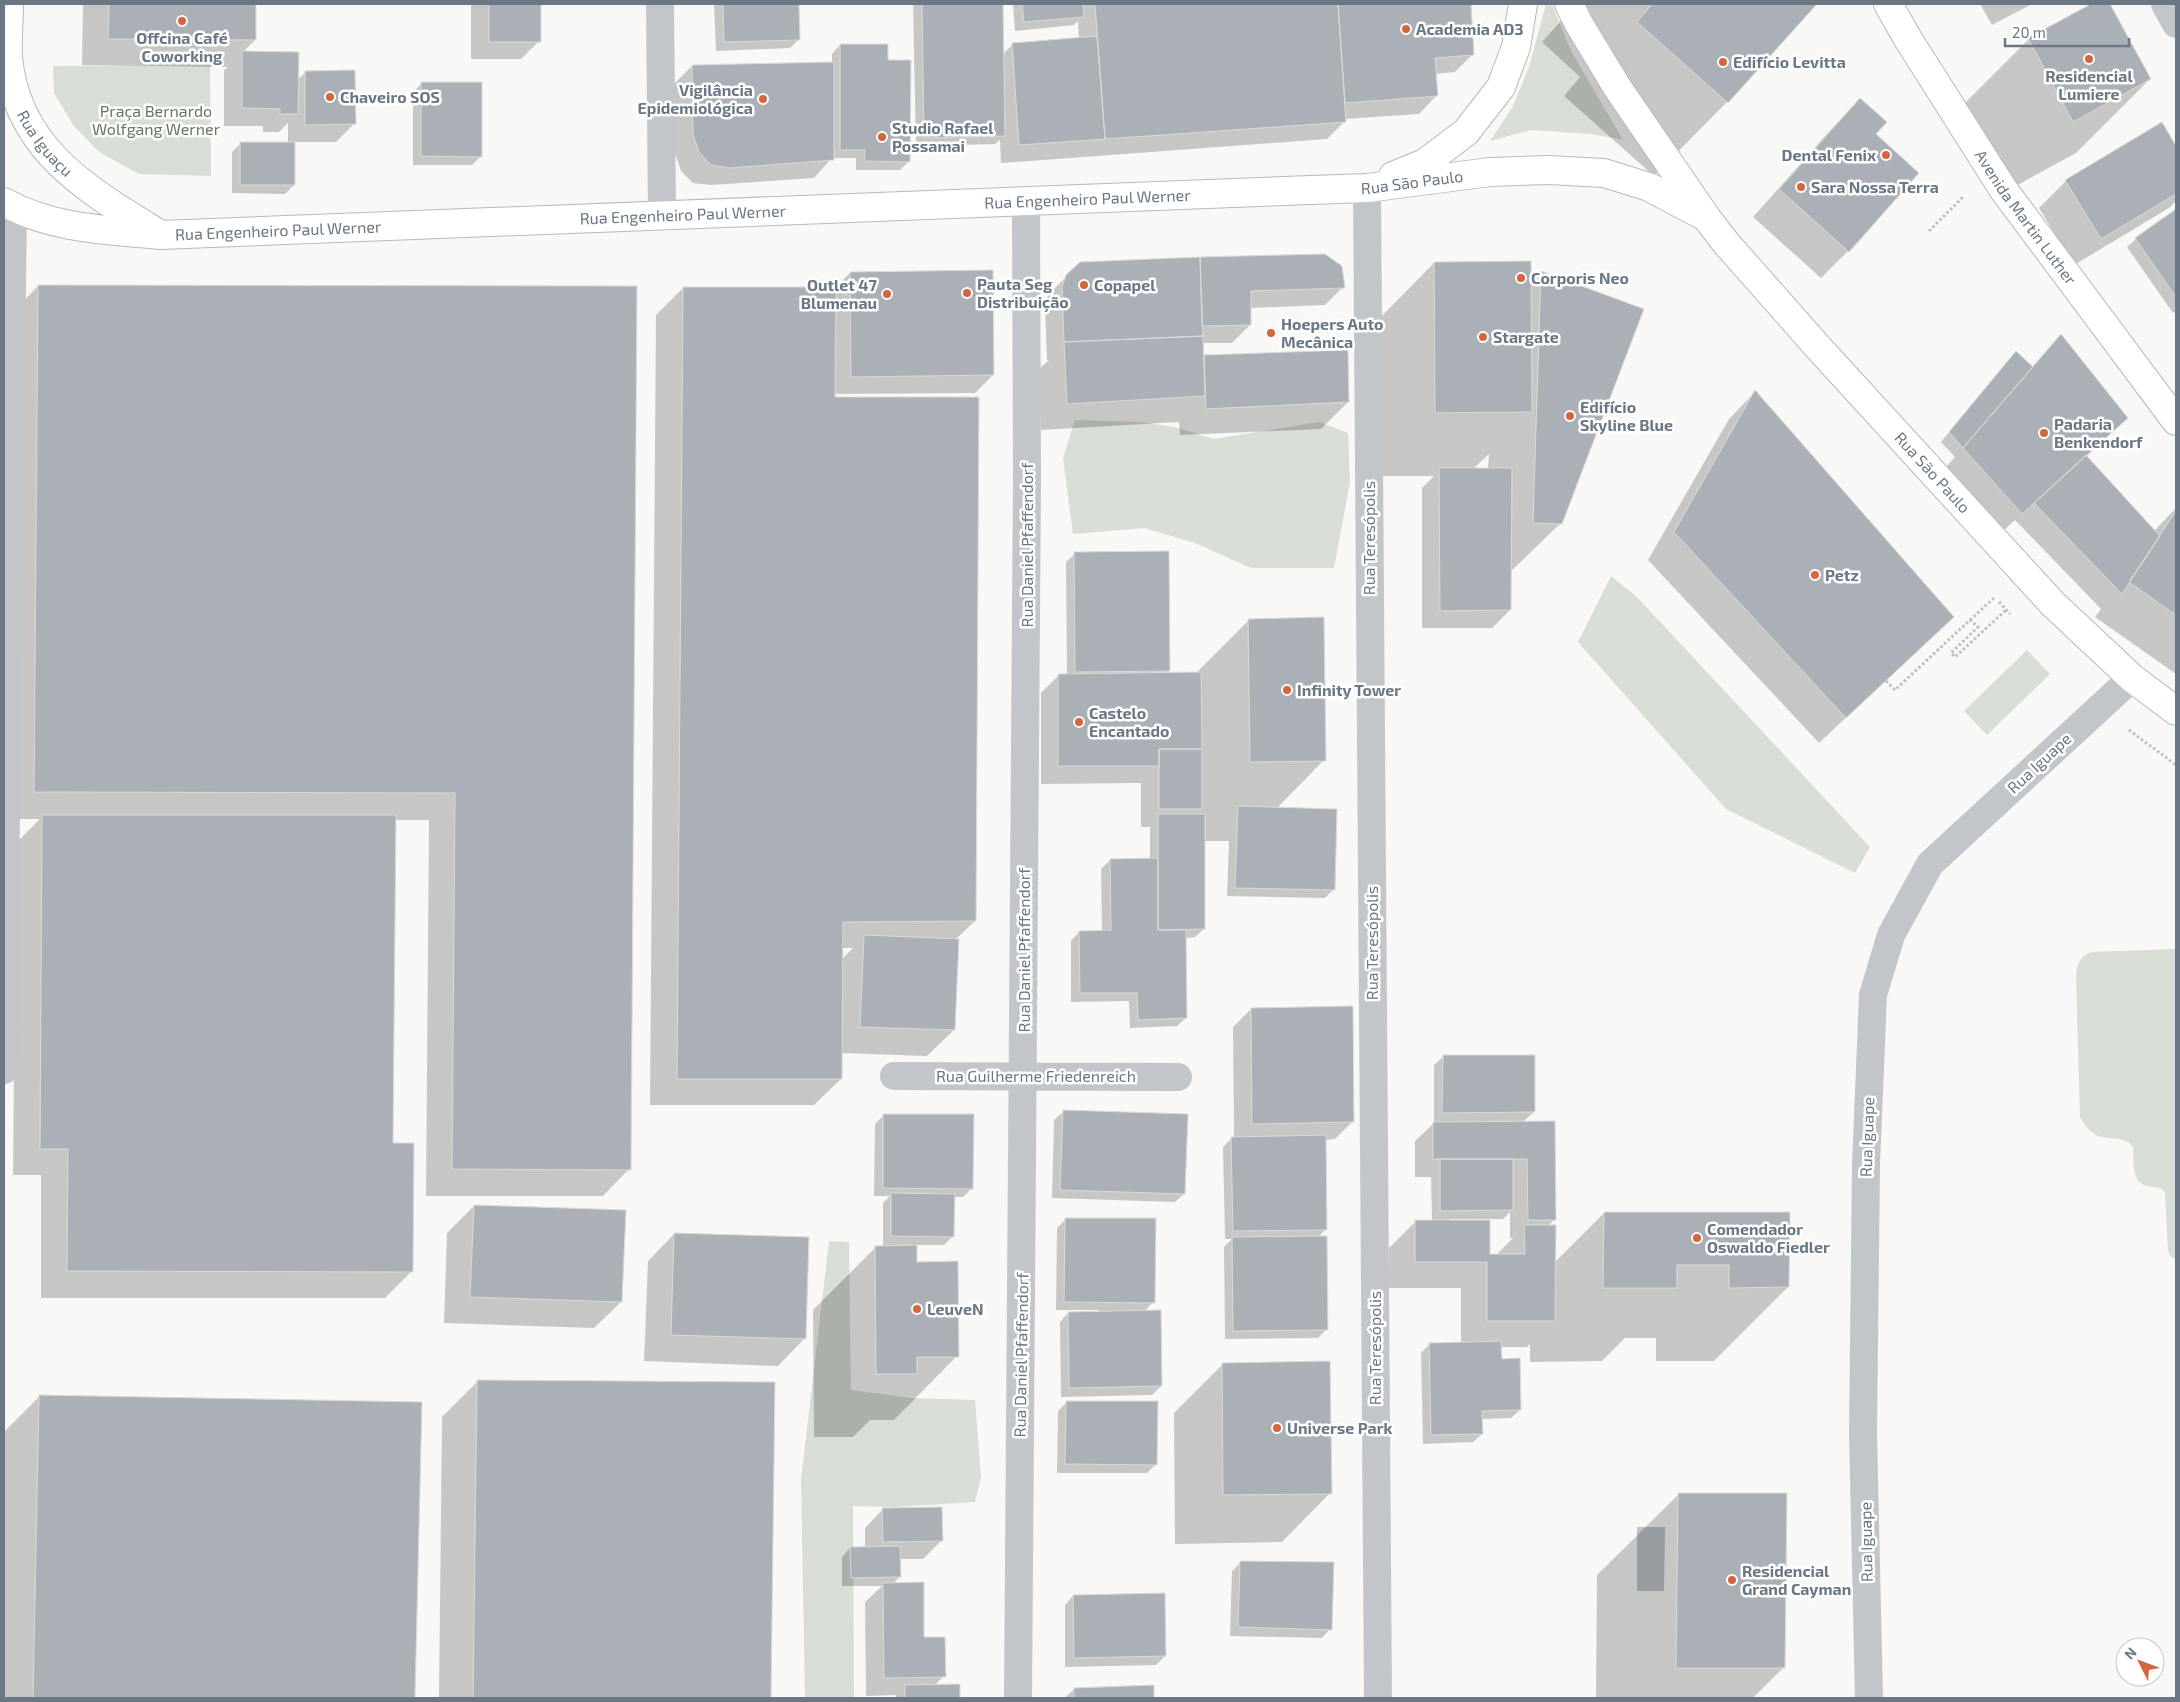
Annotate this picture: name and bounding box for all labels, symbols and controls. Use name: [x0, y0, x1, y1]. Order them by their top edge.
marker: Offcina Café Coworking: [176, 15, 188, 27]
scale bar: [2005, 15, 2129, 47]
place label: Academia AD3: [1416, 19, 1523, 38]
marker: Academia AD3: [1400, 23, 1412, 35]
text: 20 m: [2012, 23, 2046, 41]
place label: Offcina Café Coworking: [136, 28, 228, 65]
place label: Edifício Levitta: [1733, 52, 1846, 71]
marker: Residencial Lumiere: [2083, 53, 2095, 65]
marker: Edifício Levitta: [1717, 56, 1729, 68]
place label: Residencial Lumiere: [2045, 66, 2133, 103]
place label: Vigilância Epidemiológica: [638, 80, 753, 117]
place label: Chaveiro SOS: [340, 87, 440, 106]
marker: Chaveiro SOS: [324, 91, 336, 103]
marker: Vigilância Epidemiológica: [757, 93, 769, 105]
park label: Praça Bernardo Wolfgang Werner: [92, 101, 221, 138]
street label: Rua Iguaçu: [14, 107, 77, 180]
place label: Studio Rafael Possamai: [892, 118, 994, 155]
marker: Studio Rafael Possamai: [876, 131, 888, 143]
place label: Dental Fenix: [1782, 145, 1876, 164]
street label: Avenida Martin Luther: [1972, 146, 2081, 289]
marker: Dental Fenix: [1880, 149, 1892, 161]
street label: Rua São Paulo: [1360, 166, 1464, 197]
place label: Sara Nossa Terra: [1811, 177, 1939, 196]
marker: Sara Nossa Terra: [1795, 181, 1807, 193]
street label: Rua Engenheiro Paul Werner: [984, 185, 1192, 212]
street label: Rua Engenheiro Paul Werner: [579, 201, 787, 228]
street label: Rua Engenheiro Paul Werner: [175, 216, 382, 243]
place label: Corporis Neo: [1531, 268, 1629, 287]
marker: Corporis Neo: [1515, 272, 1527, 284]
place label: Pauta Seg Distribuição: [977, 274, 1069, 313]
place label: Outlet 47 Blumenau: [801, 275, 878, 312]
place label: Copapel: [1094, 275, 1156, 294]
marker: Copapel: [1078, 279, 1090, 291]
marker: Pauta Seg Distribuição: [961, 287, 973, 299]
marker: Outlet 47 Blumenau: [881, 288, 893, 300]
place label: Hoepers Auto Mecânica: [1281, 314, 1384, 351]
marker: Hoepers Auto Mecânica: [1265, 327, 1277, 339]
place label: Stargate: [1493, 327, 1559, 346]
marker: Stargate: [1477, 331, 1489, 343]
place label: Edifício Skyline Blue: [1580, 397, 1673, 435]
marker: Edifício Skyline Blue: [1564, 410, 1576, 422]
place label: Padaria Benkendorf: [2054, 414, 2143, 451]
marker: Padaria Benkendorf: [2038, 427, 2050, 439]
street label: Rua São Paulo: [1891, 428, 1975, 516]
street label: Rua Daniel Pfaffendorf: [1017, 462, 1036, 627]
street label: Rua Teresópolis: [1359, 481, 1378, 595]
place label: Petz: [1825, 565, 1859, 584]
marker: Petz: [1809, 569, 1821, 581]
place label: Infinity Tower: [1297, 680, 1401, 700]
marker: Infinity Tower: [1281, 684, 1293, 696]
place label: Castelo Encantado: [1089, 703, 1169, 740]
marker: Castelo Encantado: [1073, 716, 1085, 728]
street label: Rua Iguape: [2003, 728, 2074, 797]
street label: Rua Daniel Pfaffendorf: [1014, 867, 1033, 1032]
street label: Rua Teresópolis: [1362, 886, 1381, 1000]
street label: Rua Guilherme Friedenreich: [936, 1066, 1136, 1085]
street label: Rua Iguape: [1856, 1097, 1877, 1177]
place label: Comendador Oswaldo Fiedler: [1707, 1219, 1830, 1256]
marker: Comendador Oswaldo Fiedler: [1691, 1232, 1703, 1244]
street label: Rua Daniel Pfaffendorf: [1010, 1272, 1031, 1438]
street label: Rua Teresópolis: [1365, 1291, 1384, 1405]
place label: LeuveN: [927, 1299, 984, 1318]
marker: LeuveN: [911, 1303, 923, 1315]
place label: Universe Park: [1287, 1418, 1393, 1437]
marker: Universe Park: [1271, 1422, 1283, 1434]
street label: Rua Iguape: [1855, 1502, 1876, 1582]
place label: Residencial Grand Cayman: [1742, 1561, 1851, 1599]
marker: Residencial Grand Cayman: [1726, 1574, 1738, 1586]
north arrow: [2115, 1637, 2165, 1687]
text: N: [2120, 1644, 2140, 1662]

